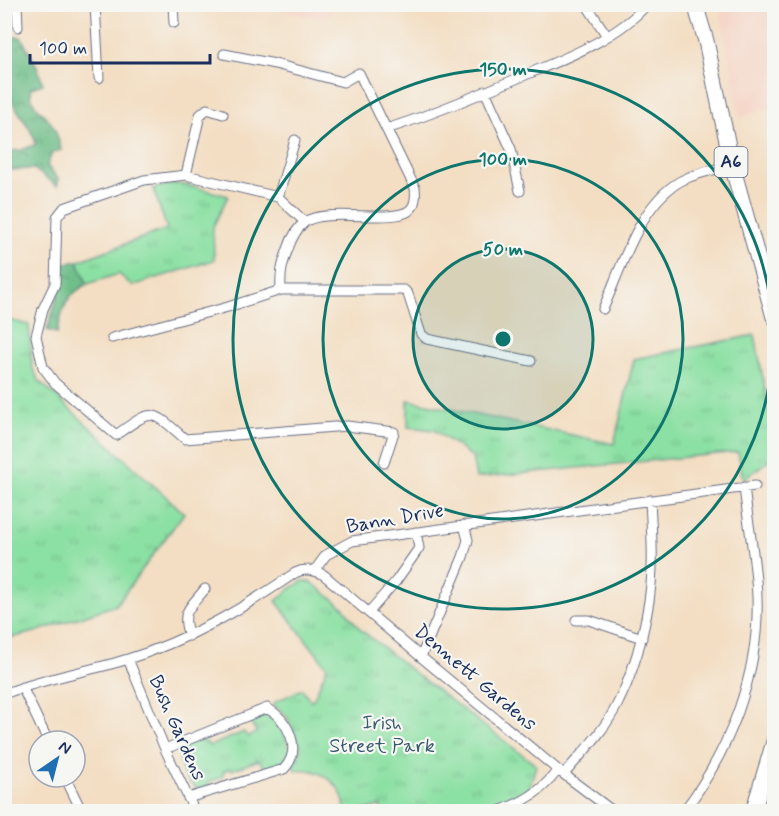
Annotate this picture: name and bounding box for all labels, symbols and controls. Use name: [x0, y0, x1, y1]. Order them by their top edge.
scale bar: [30, 27, 210, 65]
text: 100 m: [39, 37, 87, 61]
text: 150 m: [479, 58, 527, 82]
road number: A6: [714, 147, 748, 177]
text: 100 m: [479, 148, 527, 172]
text: 50 m: [483, 238, 523, 262]
centre of rings: [493, 329, 513, 349]
street label: Bann Drive: [344, 497, 446, 541]
street label: Dennett Gardens: [408, 619, 542, 738]
street label: Bush Gardens: [142, 671, 212, 785]
park label: Irish Street Park: [329, 710, 435, 760]
north arrow: [27, 729, 87, 789]
text: N: [54, 736, 75, 760]

